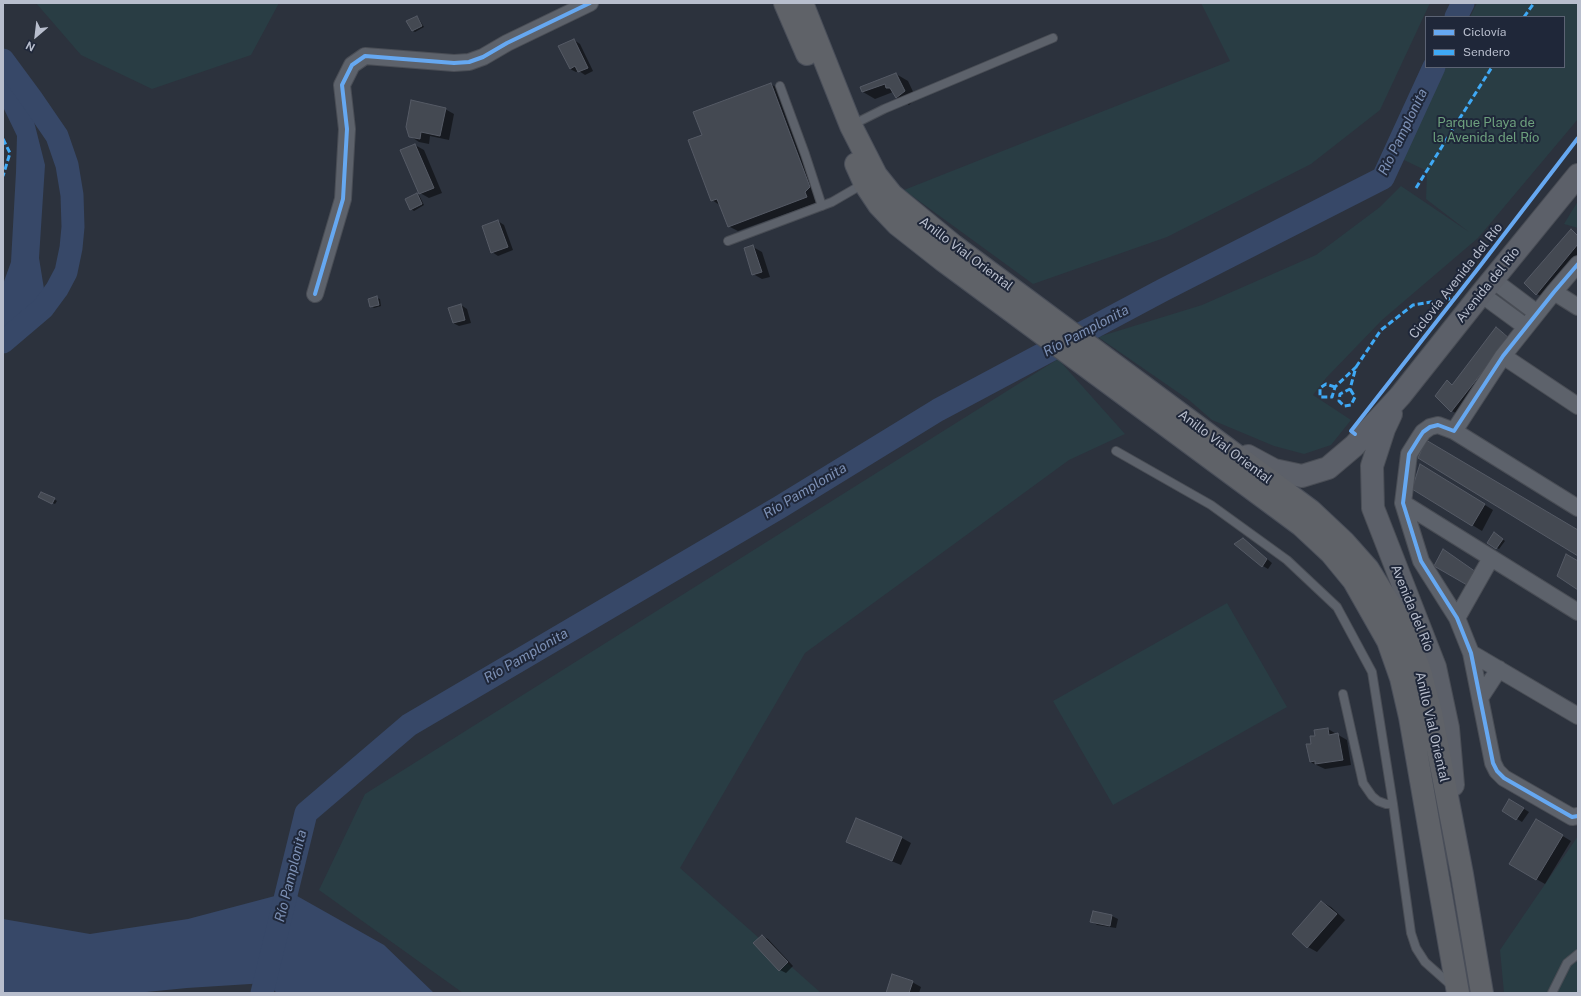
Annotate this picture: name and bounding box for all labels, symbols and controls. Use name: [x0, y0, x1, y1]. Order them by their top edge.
north arrow: [16, 16, 56, 56]
legend: [1425, 16, 1565, 68]
text: Ciclovía: [1463, 25, 1506, 39]
text: N: [24, 39, 37, 54]
text: Sendero: [1463, 45, 1510, 59]
water label: Río Pamplonita: [1375, 86, 1431, 178]
park label: Parque Playa de la Avenida del Río: [1433, 115, 1539, 146]
street label: Anillo Vial Oriental: [916, 214, 1016, 294]
street label: Ciclovía Avenida del Río: [1406, 220, 1506, 342]
street label: Avenida del Río: [1453, 244, 1523, 326]
water label: Río Pamplonita: [1040, 301, 1132, 361]
street label: Anillo Vial Oriental: [1175, 407, 1275, 487]
water label: Río Pamplonita: [760, 459, 850, 523]
street label: Avenida del Río: [1387, 562, 1437, 654]
water label: Río Pamplonita: [481, 625, 571, 687]
street label: Anillo Vial Oriental: [1412, 670, 1452, 784]
water label: Río Pamplonita: [271, 828, 311, 924]

